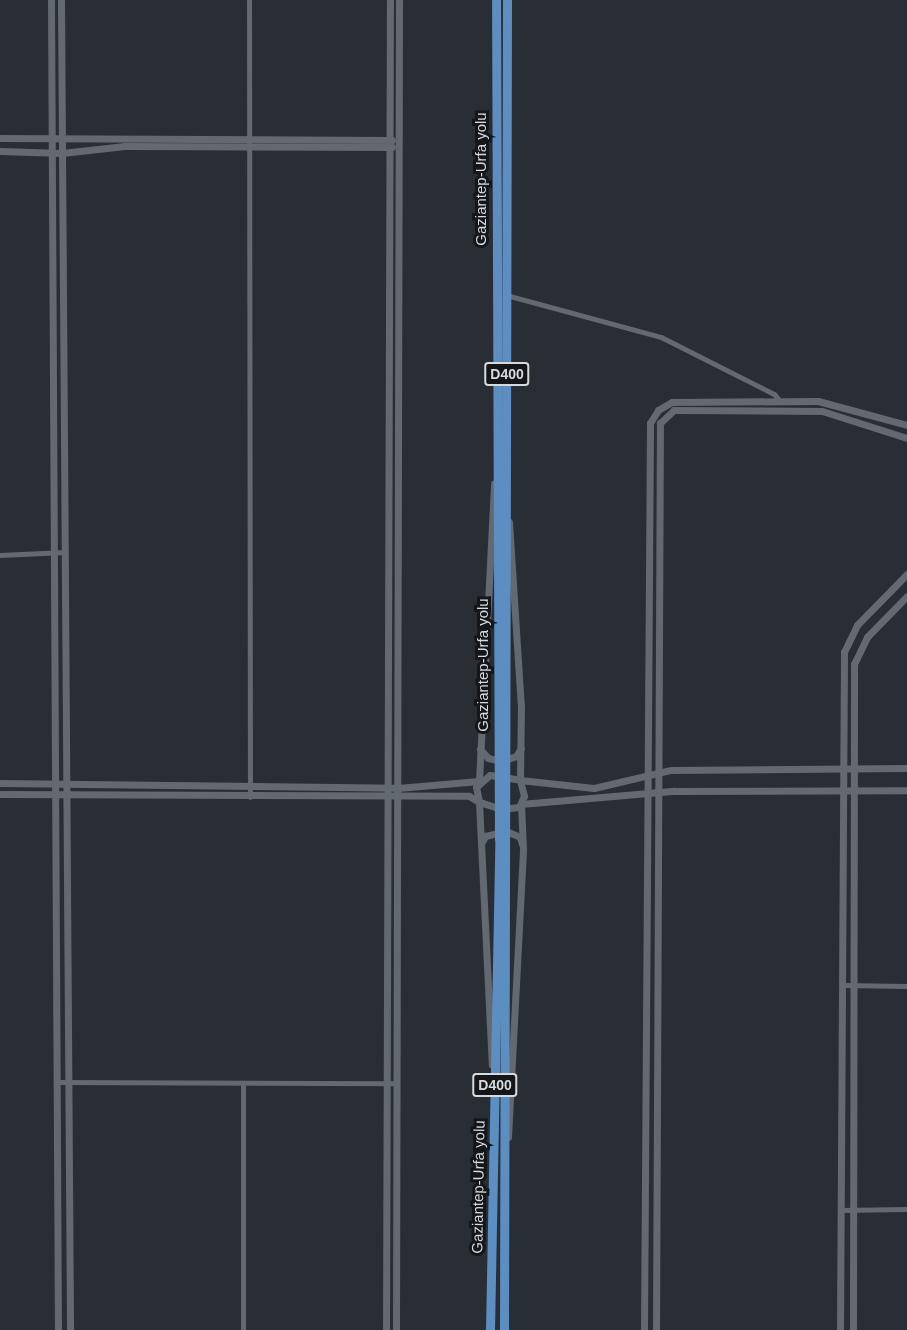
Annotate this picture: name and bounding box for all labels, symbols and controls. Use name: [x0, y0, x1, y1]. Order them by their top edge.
street label: Gaziantep-Urfa yolu: [472, 112, 490, 246]
road number: D400: [483, 363, 531, 385]
street label: Gaziantep-Urfa yolu: [474, 598, 492, 732]
road number: D400: [471, 1074, 519, 1096]
street label: Gaziantep-Urfa yolu: [468, 1120, 488, 1254]

